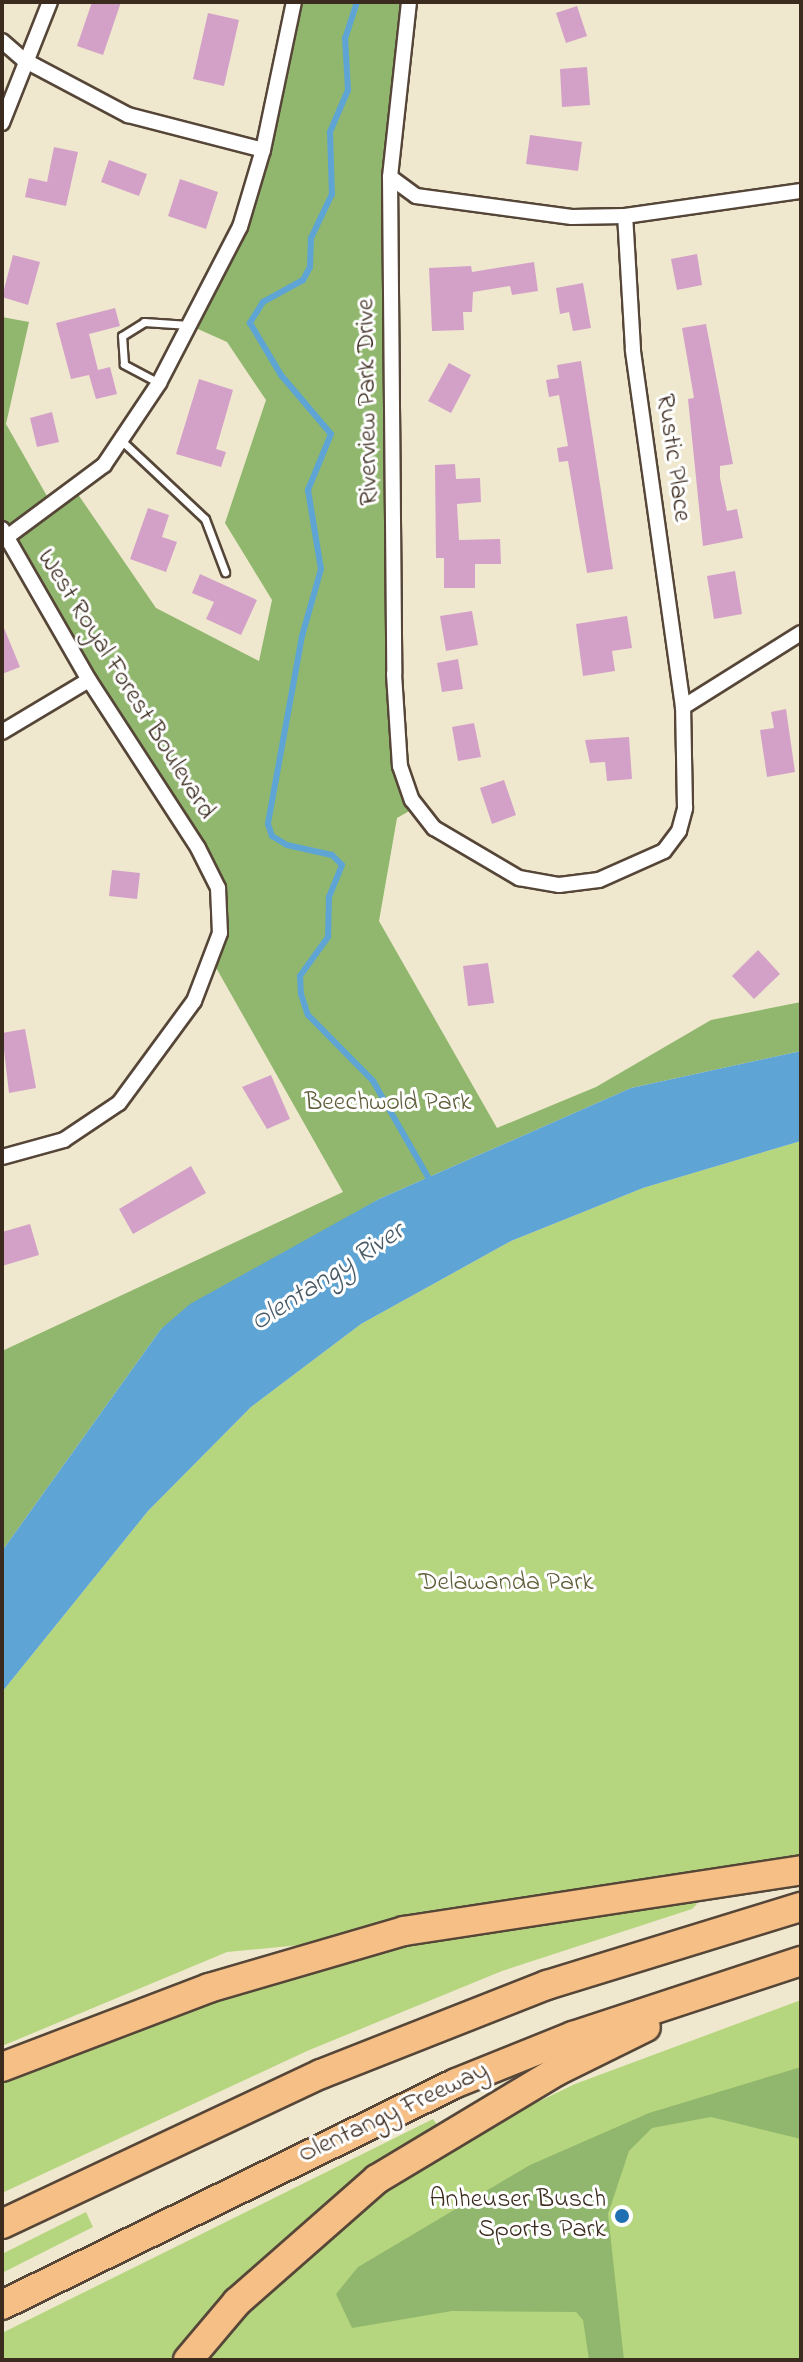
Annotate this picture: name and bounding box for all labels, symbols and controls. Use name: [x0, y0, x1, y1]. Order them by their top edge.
street label: Riverview Park Drive: [352, 298, 386, 506]
street label: Rustic Place: [648, 392, 696, 524]
street label: West Royal Forest Boulevard: [29, 544, 221, 826]
park label: Beechwold Park: [305, 1088, 471, 1120]
water label: Olentangy River: [245, 1216, 411, 1340]
park label: Delawanda Park: [418, 1568, 594, 1600]
street label: Olentangy Freeway: [294, 2056, 494, 2172]
place label: Anheuser Busch Sports Park: [430, 2185, 606, 2246]
marker: Anheuser Busch Sports Park: [613, 2207, 631, 2225]

